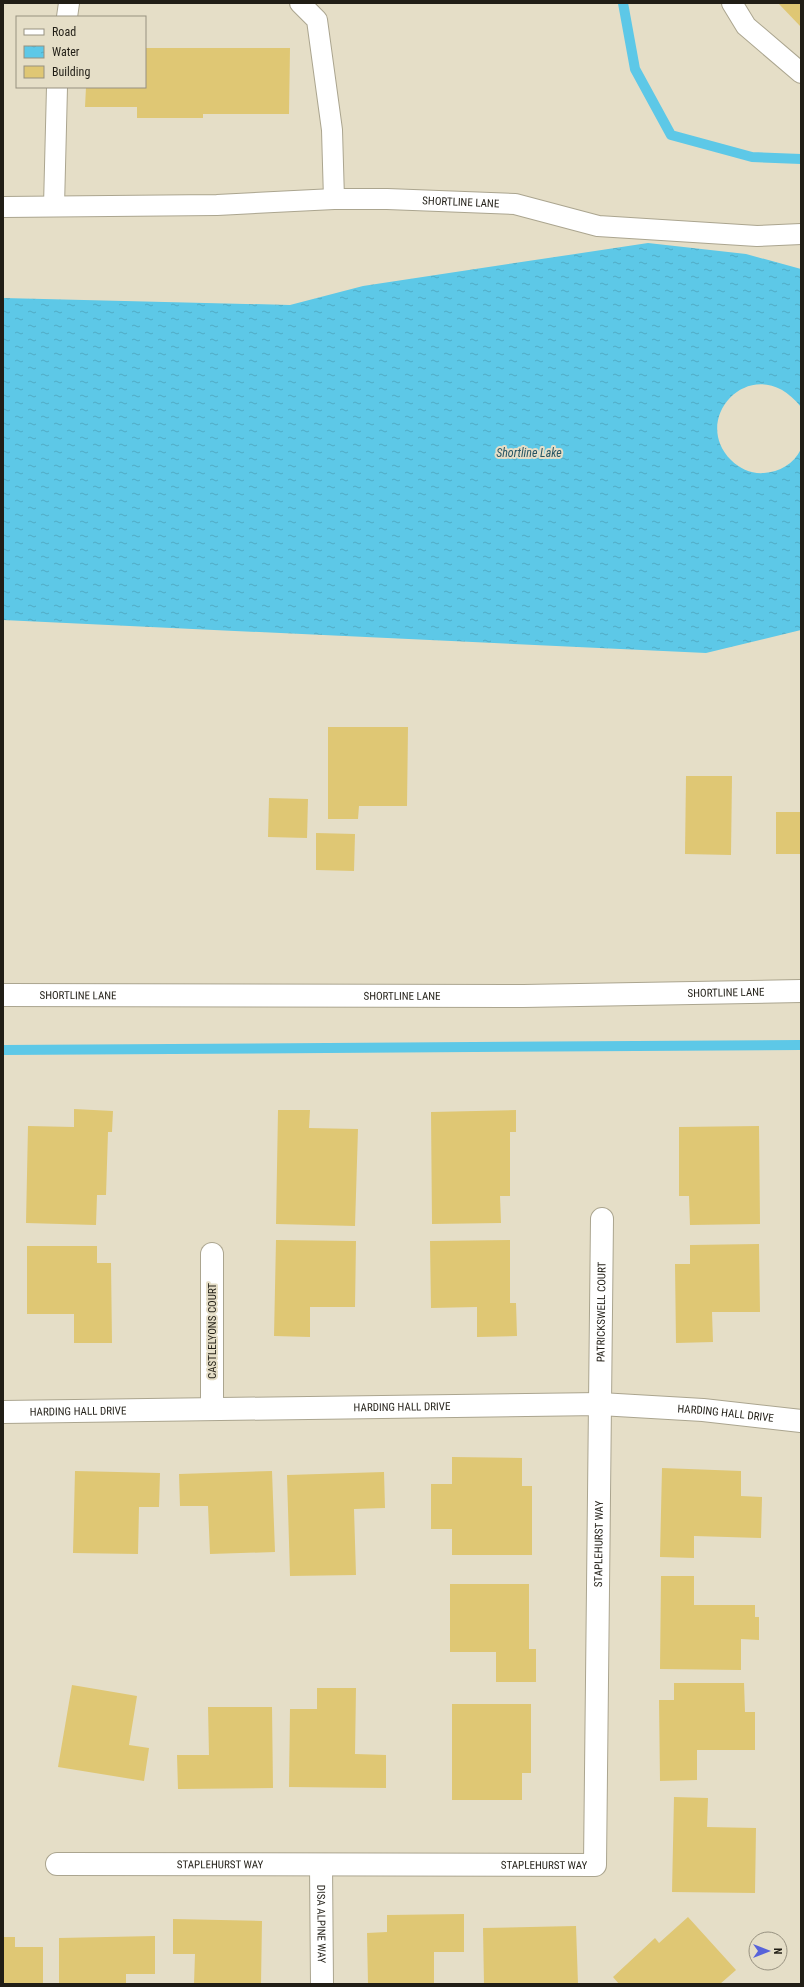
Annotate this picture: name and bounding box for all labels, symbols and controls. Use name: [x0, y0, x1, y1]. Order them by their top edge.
legend: [16, 16, 146, 88]
text: Road: [52, 25, 76, 39]
text: Water: [52, 45, 80, 59]
text: Building: [52, 65, 90, 79]
street label: SHORTLINE LANE: [422, 194, 500, 210]
water label: Shortline Lake: [496, 446, 562, 460]
street label: SHORTLINE LANE: [687, 985, 765, 1000]
street label: SHORTLINE LANE: [39, 989, 117, 1002]
street label: SHORTLINE LANE: [363, 989, 441, 1002]
street label: PATRICKSWELL COURT: [594, 1262, 608, 1362]
street label: CASTLELYONS COURT: [206, 1283, 219, 1379]
street label: HARDING HALL DRIVE: [353, 1399, 451, 1414]
street label: HARDING HALL DRIVE: [677, 1402, 775, 1424]
street label: HARDING HALL DRIVE: [30, 1404, 127, 1418]
street label: STAPLEHURST WAY: [592, 1500, 605, 1587]
street label: STAPLEHURST WAY: [177, 1858, 264, 1871]
street label: STAPLEHURST WAY: [501, 1858, 588, 1871]
street label: DISA ALPINE WAY: [315, 1885, 328, 1964]
north arrow: [748, 1931, 788, 1971]
text: N: [771, 1948, 784, 1955]

